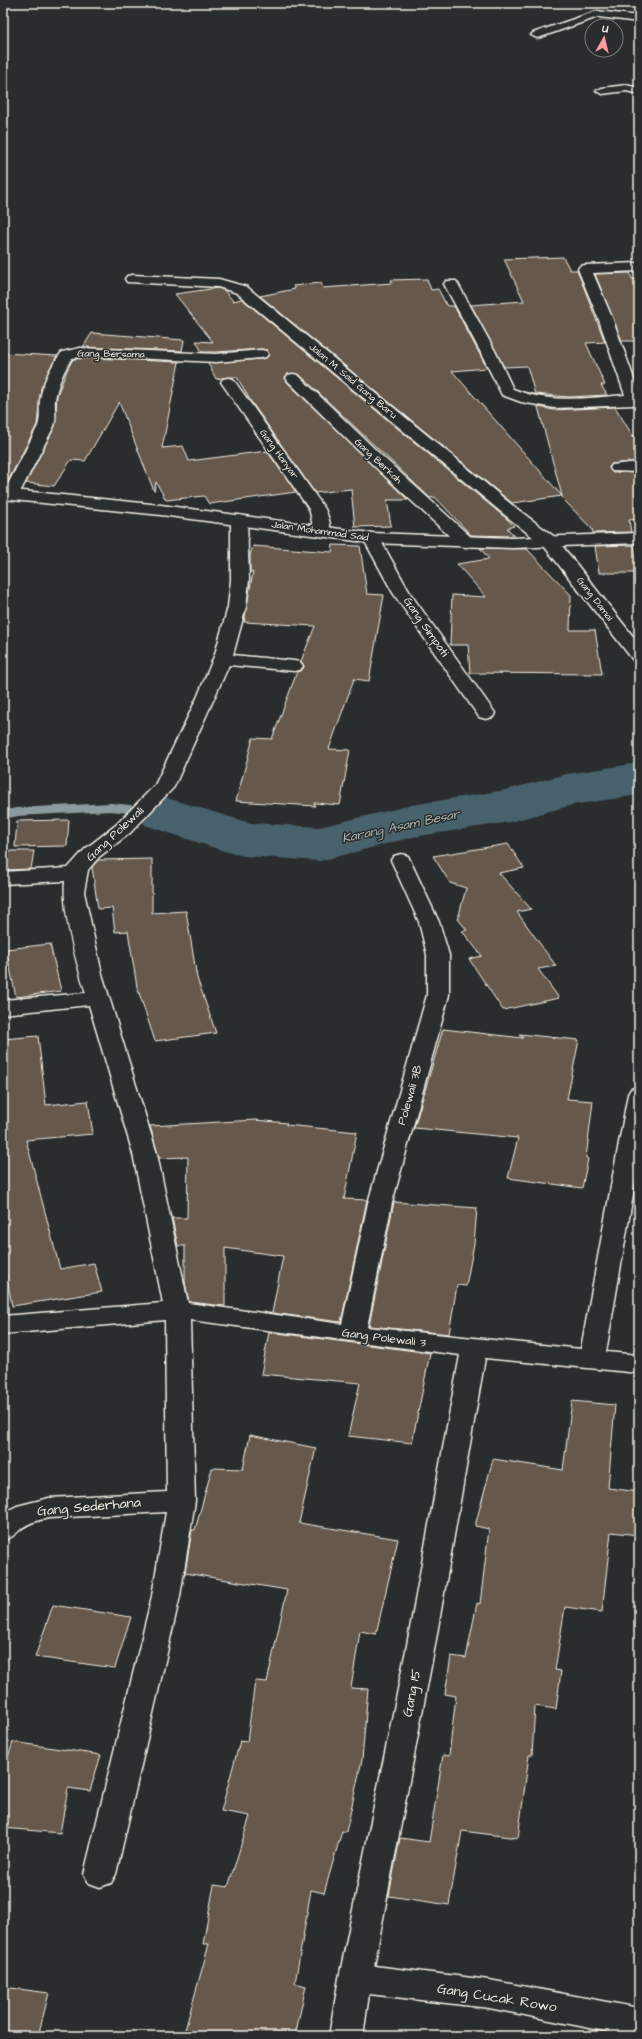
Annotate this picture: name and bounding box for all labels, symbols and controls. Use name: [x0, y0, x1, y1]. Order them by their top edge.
north arrow: [584, 18, 624, 58]
text: U: [600, 21, 609, 36]
street label: Jalan M. Said Gang Baru: [305, 340, 400, 423]
street label: Gang Bersama: [77, 346, 145, 363]
street label: Gang Hanyar: [255, 426, 302, 483]
street label: Gang Berkah: [350, 435, 405, 487]
street label: Jalan Mohammad Said: [271, 517, 369, 545]
street label: Gang Damai: [573, 574, 617, 625]
street label: Gang Simpati: [398, 594, 453, 661]
street label: Gang Polewali: [82, 803, 149, 866]
water label: Karang Asam Besar: [340, 804, 464, 848]
street label: Polewali 3B: [393, 1063, 427, 1127]
street label: Gang Polewali 3: [341, 1324, 427, 1353]
street label: Gang Sederhana: [36, 1493, 142, 1521]
street label: Gang 15: [398, 1667, 426, 1719]
street label: Gang Cucak Rowo: [436, 1979, 558, 2017]

